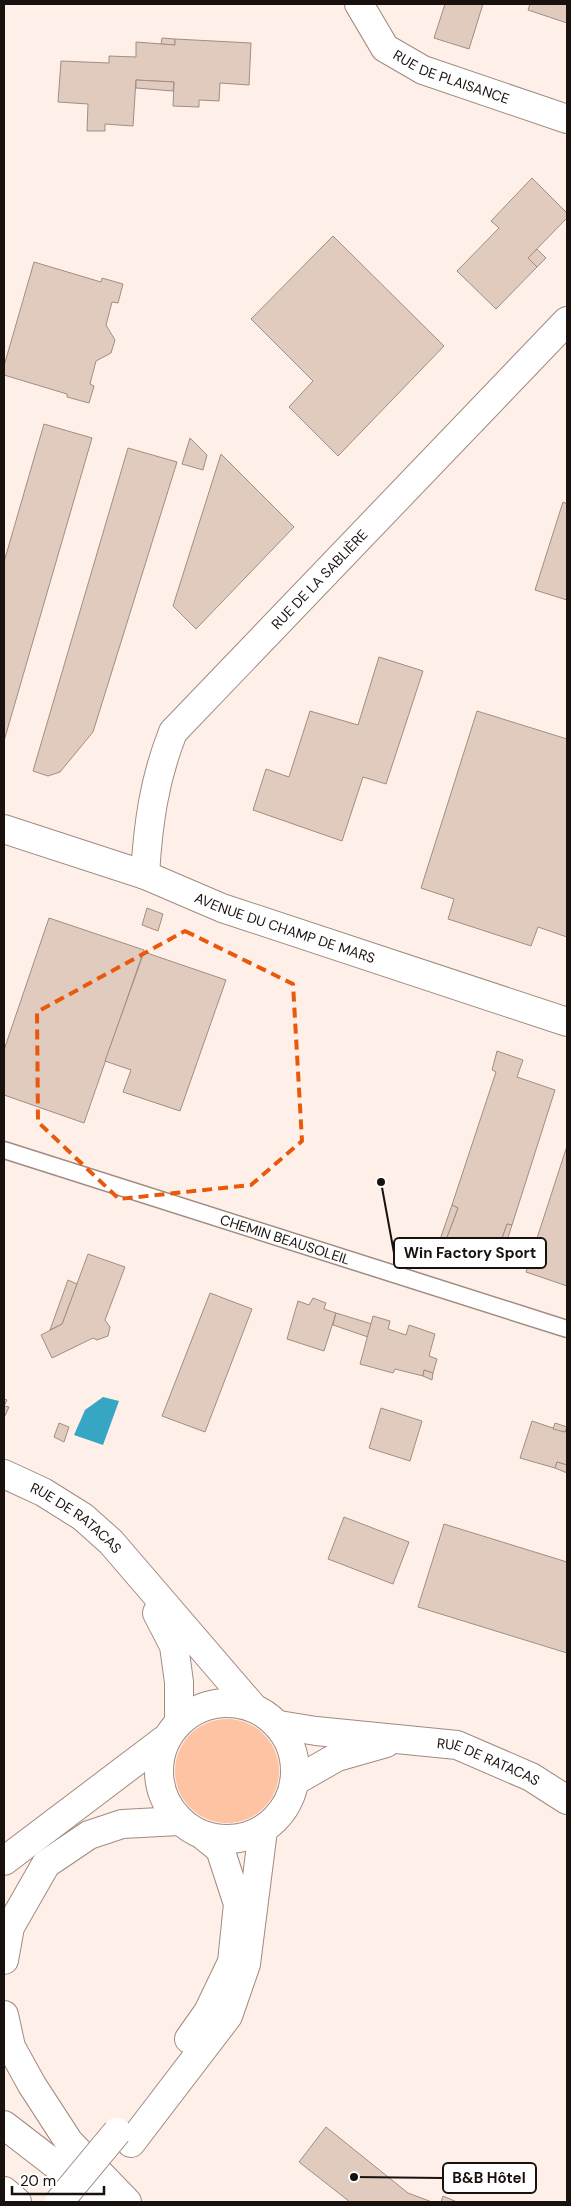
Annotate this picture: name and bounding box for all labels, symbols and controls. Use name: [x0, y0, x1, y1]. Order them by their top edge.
street label: RUE DE PLAISANCE: [390, 46, 512, 108]
street label: RUE DE LA SABLIÈRE: [267, 525, 372, 633]
street label: AVENUE DU CHAMP DE MARS: [192, 888, 377, 967]
street label: CHEMIN BEAUSOLEIL: [218, 1210, 352, 1268]
callout: Win Factory Sport: [394, 1238, 546, 1268]
text: Win Factory Sport: [404, 1243, 536, 1263]
street label: RUE DE RATACAS: [28, 1478, 126, 1557]
street label: RUE DE RATACAS: [436, 1734, 543, 1789]
callout: B&B Hôtel: [443, 2163, 536, 2193]
scale bar: [12, 2164, 105, 2196]
text: B&B Hôtel: [452, 2168, 526, 2188]
text: 20 m: [20, 2171, 56, 2191]

